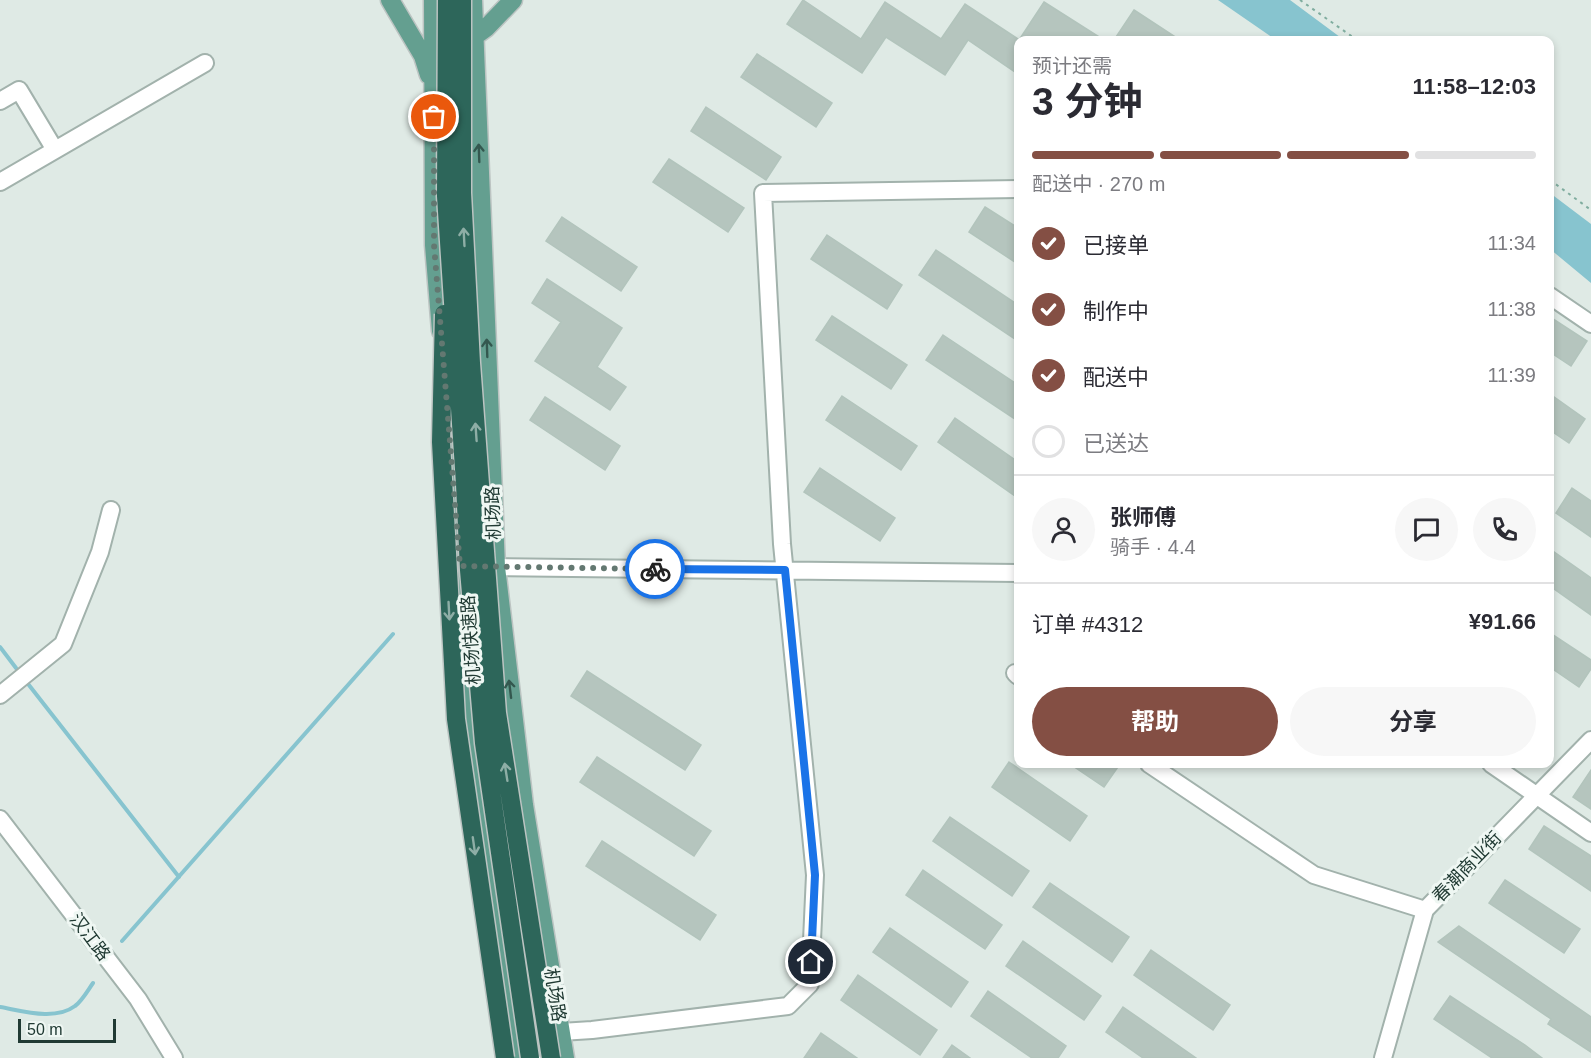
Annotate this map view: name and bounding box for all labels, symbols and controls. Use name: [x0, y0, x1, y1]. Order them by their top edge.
text: 预计还需: [1032, 55, 1112, 77]
text: 11:58–12:03: [1412, 74, 1536, 99]
text: 3 分钟: [1032, 80, 1143, 123]
pin: [408, 91, 459, 142]
icon: bag: [417, 100, 450, 133]
one-way arrow: [474, 143, 485, 163]
text: 配送中 · 270 m: [1032, 173, 1165, 195]
one-way arrow: [458, 227, 469, 247]
icon: check: [1032, 227, 1065, 260]
text: 11:34: [1487, 232, 1536, 254]
text: 已接单: [1083, 233, 1149, 258]
icon: check: [1032, 293, 1065, 326]
text: 11:38: [1487, 298, 1536, 320]
text: 制作中: [1083, 299, 1149, 324]
one-way arrow: [481, 338, 493, 358]
icon: check: [1032, 359, 1065, 392]
text: 11:39: [1487, 364, 1536, 386]
text: 配送中: [1083, 365, 1149, 390]
one-way arrow: [470, 422, 481, 442]
text: 已送达: [1083, 431, 1149, 456]
street label: 机场路: [482, 486, 504, 540]
button: person: [1032, 498, 1095, 561]
button: chat: [1395, 498, 1458, 561]
button: phone: [1473, 498, 1536, 561]
text: 张师傅: [1110, 505, 1176, 530]
text: 骑手 · 4.4: [1110, 536, 1196, 558]
courier: [625, 539, 685, 599]
icon: bike: [639, 553, 672, 586]
street label: 机场快速路: [458, 594, 484, 686]
one-way arrow: [444, 600, 455, 620]
text: ¥91.66: [1469, 609, 1536, 634]
text: 订单 #4312: [1032, 612, 1143, 637]
one-way arrow: [505, 679, 516, 699]
button: 帮助: [1032, 687, 1278, 756]
button: 分享: [1290, 687, 1536, 756]
one-way arrow: [501, 763, 512, 782]
street label: 春潮商业街: [1429, 828, 1505, 906]
one-way arrow: [469, 836, 480, 856]
street label: 汉江路: [66, 909, 114, 965]
pin: [785, 936, 836, 987]
icon: home: [794, 945, 827, 978]
street label: 机场路: [541, 967, 569, 1023]
scale bar: [18, 1016, 116, 1044]
text: 50 m: [27, 1021, 63, 1038]

